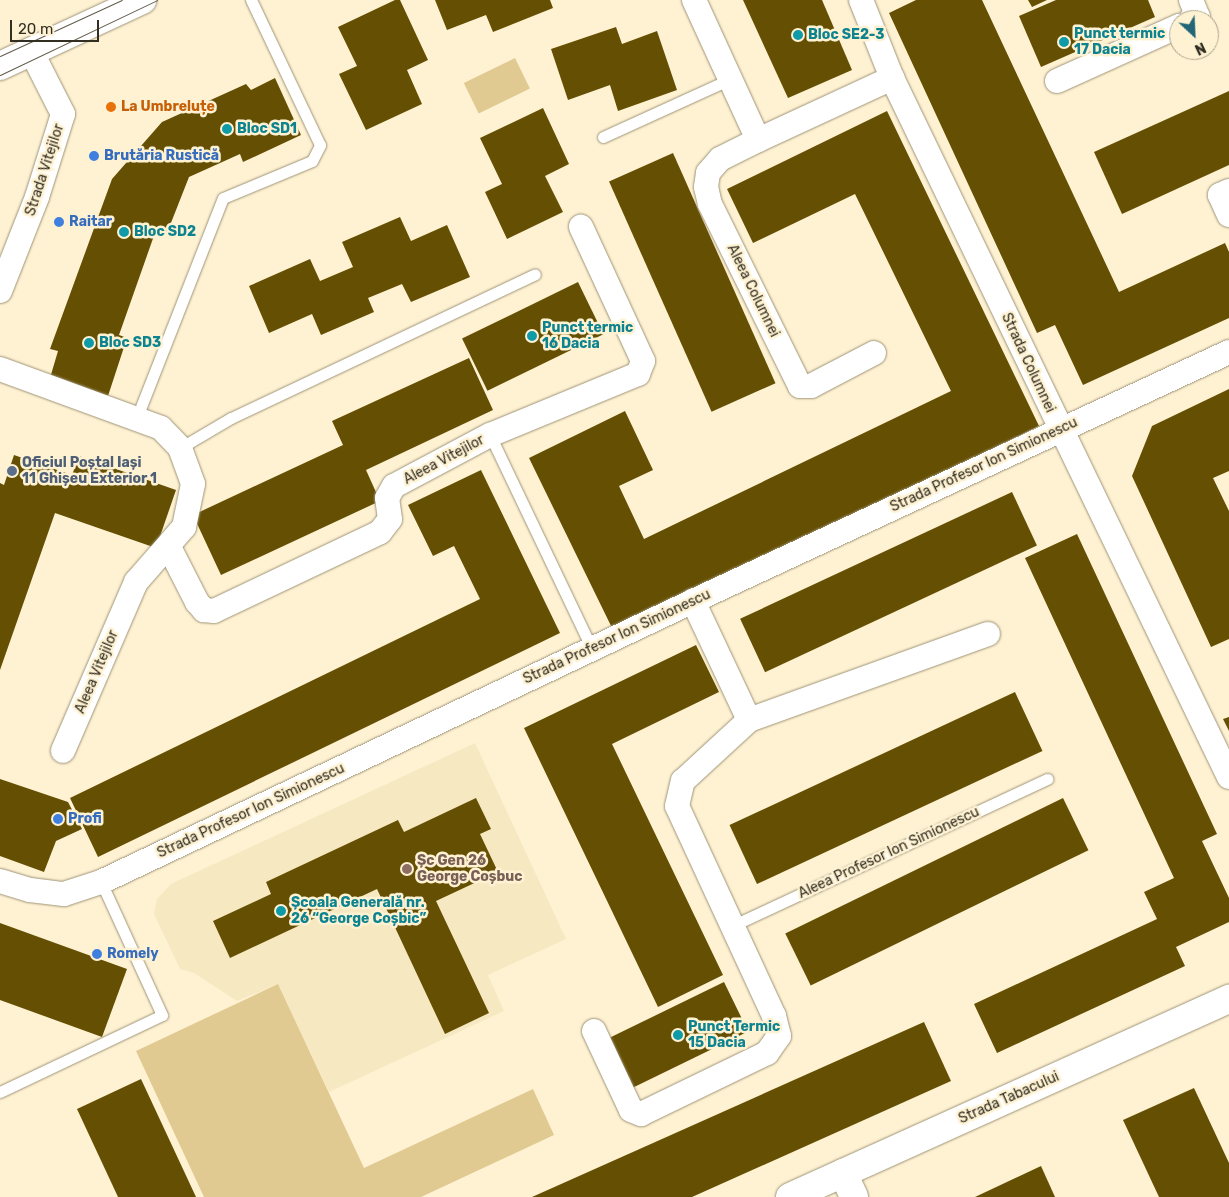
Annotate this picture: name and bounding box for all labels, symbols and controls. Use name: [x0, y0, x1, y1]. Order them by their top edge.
scale bar: [12, 10, 101, 42]
north arrow: [1169, 10, 1219, 60]
text: 20 m: [18, 20, 53, 38]
place label: Punct termic 17 Dacia: [1074, 26, 1166, 58]
place label: Bloc SE2-3: [808, 27, 885, 43]
marker: Bloc SE2-3: [792, 29, 804, 41]
marker: Punct termic 17 Dacia: [1058, 36, 1070, 48]
text: N: [1192, 38, 1208, 58]
place label: La Umbreluțe: [121, 99, 215, 115]
marker: La Umbreluțe: [105, 101, 117, 113]
place label: Bloc SD1: [237, 121, 297, 137]
street label: Strada Vitejilor: [22, 122, 68, 218]
marker: Bloc SD1: [221, 123, 233, 135]
place label: Brutăria Rustică: [104, 148, 219, 164]
marker: Brutăria Rustică: [88, 150, 100, 162]
place label: Raitar: [69, 214, 112, 230]
marker: Raitar: [53, 216, 65, 228]
place label: Bloc SD2: [134, 224, 196, 240]
marker: Bloc SD2: [118, 226, 130, 238]
street label: Aleea Columnei: [723, 242, 783, 340]
street label: Strada Columnei: [998, 311, 1058, 415]
place label: Punct termic 16 Dacia: [542, 320, 634, 352]
marker: Punct termic 16 Dacia: [526, 330, 538, 342]
place label: Bloc SD3: [99, 335, 161, 351]
marker: Bloc SD3: [83, 337, 95, 349]
street label: Strada Profesor Ion Simionescu: [888, 414, 1080, 516]
street label: Aleea Vitejilor: [401, 432, 487, 488]
place label: Oficiul Poștal Iași 11 Ghișeu Exterior 1: [22, 455, 157, 488]
marker: Oficiul Poștal Iași 11 Ghișeu Exterior 1: [6, 465, 18, 477]
street label: Strada Profesor Ion Simionescu: [521, 586, 713, 688]
street label: Aleea Vitejilor: [72, 628, 122, 716]
street label: Strada Profesor Ion Simionescu: [155, 760, 347, 862]
street label: Aleea Profesor Ion Simionescu: [796, 804, 982, 902]
place label: Profi: [68, 811, 102, 827]
marker: Profi: [52, 813, 64, 825]
place label: Șc Gen 26 George Coșbuc: [417, 853, 523, 886]
marker: Șc Gen 26 George Coșbuc: [401, 863, 413, 875]
place label: Școala Generală nr. 26 “George Coșbic”: [291, 895, 426, 928]
marker: Școala Generală nr. 26 “George Coșbic”: [275, 905, 287, 917]
place label: Romely: [107, 946, 159, 962]
marker: Romely: [91, 948, 103, 960]
place label: Punct Termic 15 Dacia: [688, 1019, 781, 1052]
marker: Punct Termic 15 Dacia: [672, 1029, 684, 1041]
street label: Strada Tabacului: [956, 1068, 1062, 1128]

